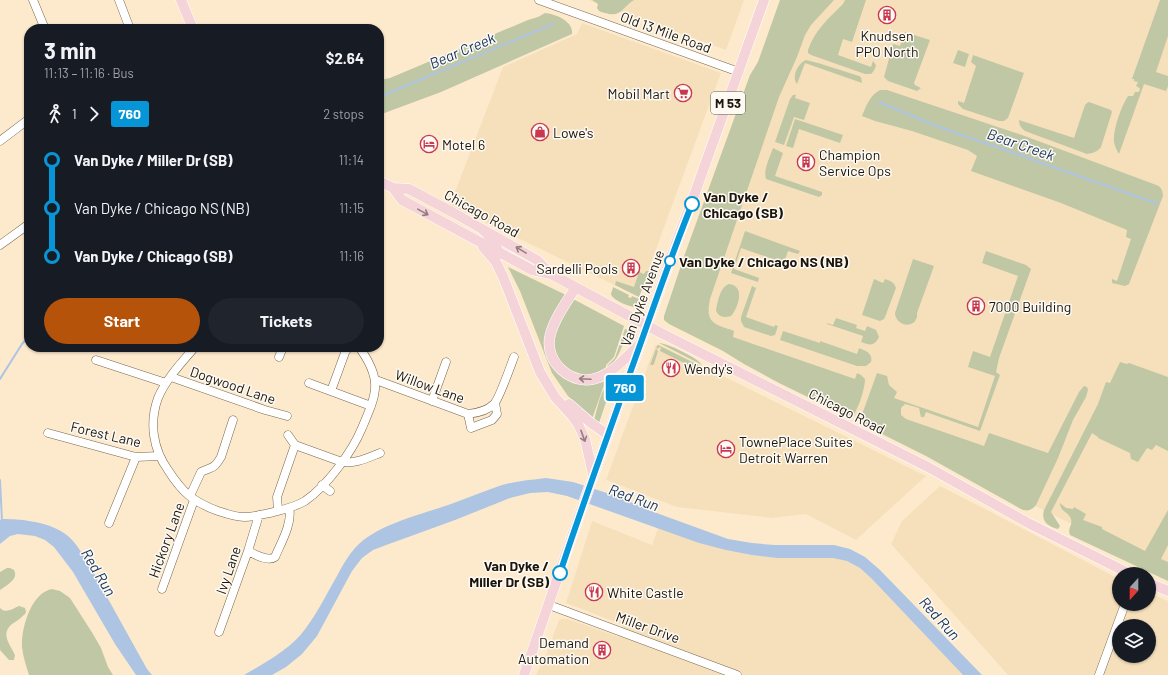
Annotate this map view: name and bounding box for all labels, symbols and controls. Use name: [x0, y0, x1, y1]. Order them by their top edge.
building icon: Knudsen PPO North: [877, 5, 897, 25]
street label: Old 13 Mile Road: [618, 8, 714, 56]
place label: Knudsen PPO North: [855, 27, 919, 60]
water label: Bear Creek: [426, 28, 498, 72]
text: 3 min: [44, 37, 96, 63]
text: $2.64: [326, 49, 364, 67]
text: 11:13 – 11:16 · Bus: [44, 65, 134, 81]
supermarket icon: Mobil Mart: [673, 83, 693, 103]
place label: Mobil Mart: [608, 85, 670, 102]
road number: M 53: [711, 92, 745, 114]
icon: walk: [44, 103, 66, 125]
icon: forward: [83, 103, 105, 125]
text: 760: [119, 105, 141, 122]
text: 1: [72, 106, 77, 122]
text: 2 stops: [323, 106, 364, 122]
shop icon: Lowe's: [530, 122, 550, 142]
place label: Lowe's: [553, 124, 594, 141]
water label: Bear Creek: [985, 124, 1058, 164]
hotel icon: Motel 6: [419, 134, 439, 154]
place label: Motel 6: [442, 136, 485, 153]
place label: Champion Service Ops: [819, 146, 891, 179]
text: Van Dyke / Miller Dr (SB): [74, 151, 232, 169]
text: 11:14: [339, 152, 364, 168]
building icon: Champion Service Ops: [796, 152, 816, 172]
street label: Chicago Road: [442, 185, 522, 241]
place label: Van Dyke / Chicago (SB): [703, 188, 783, 221]
marker: Van Dyke / Chicago (SB): [684, 196, 700, 212]
text: Van Dyke / Chicago NS (NB): [74, 199, 249, 217]
text: 11:15: [339, 200, 364, 216]
one-way arrow: [417, 208, 429, 216]
one-way arrow: [516, 246, 527, 254]
text: Van Dyke / Chicago (SB): [74, 247, 232, 265]
street label: Van Dyke Avenue: [617, 247, 667, 349]
text: 11:16: [339, 248, 364, 264]
place label: Van Dyke / Chicago NS (NB): [679, 253, 848, 270]
marker: Van Dyke / Chicago NS (NB): [664, 255, 676, 267]
building icon: Sardelli Pools: [621, 258, 641, 278]
place label: Sardelli Pools: [537, 260, 618, 277]
building icon: 7000 Building: [966, 296, 986, 316]
button: Start: [44, 298, 200, 344]
button: Tickets: [208, 298, 364, 344]
place label: 7000 Building: [989, 298, 1071, 315]
restaurant icon: Wendy's: [661, 358, 681, 378]
place label: Wendy's: [684, 360, 733, 377]
street label: Dogwood Lane: [188, 362, 278, 408]
street label: Willow Lane: [393, 366, 467, 406]
one-way arrow: [579, 375, 592, 382]
line badge: 760: [602, 375, 648, 401]
text: 760: [614, 379, 636, 396]
street label: Chicago Road: [806, 385, 888, 437]
street label: Forest Lane: [69, 418, 143, 450]
one-way arrow: [580, 429, 588, 441]
place label: TownePlace Suites Detroit Warren: [739, 433, 853, 466]
hotel icon: TownePlace Suites Detroit Warren: [716, 439, 736, 459]
water label: Red Run: [606, 480, 662, 514]
street label: Hickory Lane: [144, 500, 188, 580]
street label: Ivy Lane: [212, 544, 244, 596]
water label: Red Run: [78, 545, 120, 599]
place label: Van Dyke / Miller Dr (SB): [469, 557, 549, 590]
marker: Van Dyke / Miller Dr (SB): [552, 565, 568, 581]
north arrow: [1112, 567, 1156, 611]
map controls: [1112, 567, 1156, 663]
restaurant icon: White Castle: [584, 582, 604, 602]
place label: White Castle: [607, 584, 684, 601]
water label: Red Run: [916, 593, 964, 643]
street label: Miller Drive: [614, 608, 682, 646]
button: layers: [1112, 619, 1156, 663]
place label: Demand Automation: [518, 634, 589, 667]
building icon: Demand Automation: [592, 640, 612, 660]

